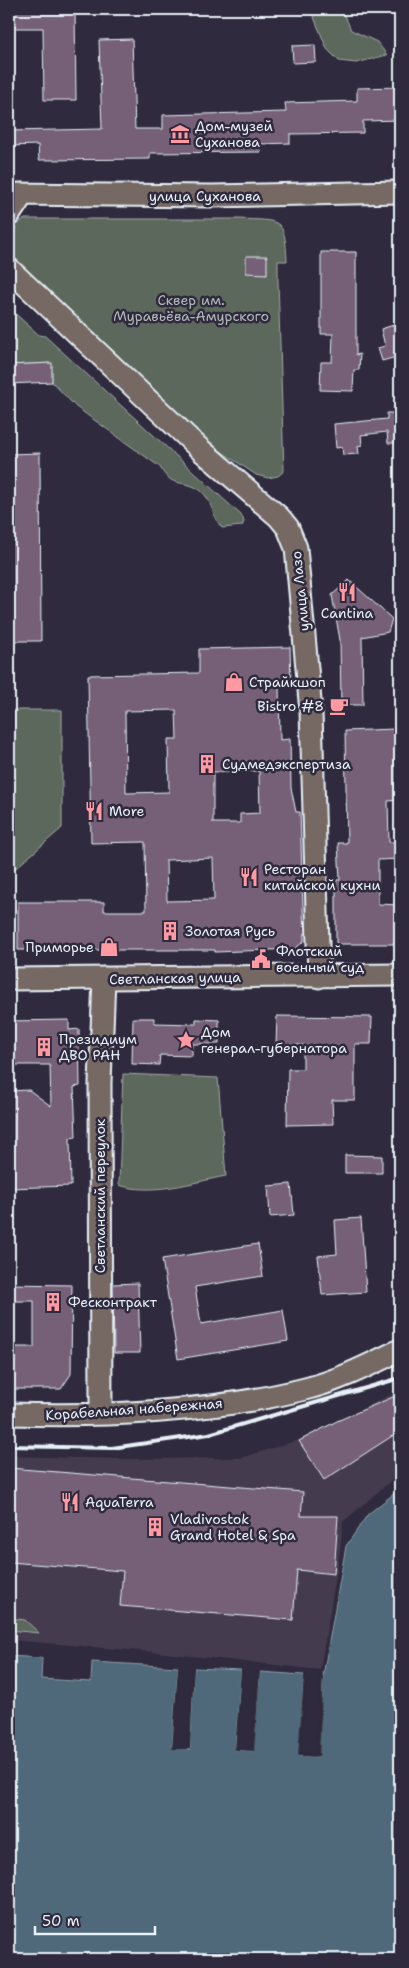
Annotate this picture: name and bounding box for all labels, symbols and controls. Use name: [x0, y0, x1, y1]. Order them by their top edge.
place label: Дом-музей Суханова: [195, 117, 273, 151]
museum icon: Дом-музей Суханова: [169, 123, 191, 145]
street label: улица Суханова: [149, 187, 261, 205]
park label: Сквер им. Муравьёва-Амурского: [113, 291, 269, 325]
street label: улица Лазо: [287, 550, 313, 632]
restaurant icon: Cantina: [336, 581, 358, 603]
place label: Cantina: [321, 604, 373, 622]
shop icon: Страйкшоп: [223, 671, 245, 693]
place label: Страйкшоп: [249, 673, 326, 691]
cafe icon: Bistro #8: [328, 695, 350, 717]
place label: Bistro #8: [257, 697, 324, 715]
building icon: Судмедэкспертиза: [196, 753, 218, 775]
place label: Судмедэкспертиза: [222, 755, 351, 773]
restaurant icon: More: [83, 800, 105, 822]
place label: More: [109, 802, 145, 820]
place label: Ресторан китайской кухни: [264, 860, 381, 894]
restaurant icon: Ресторан китайской кухни: [238, 866, 260, 888]
building icon: Золотая Русь: [159, 920, 181, 942]
place label: Золотая Русь: [185, 922, 275, 940]
shop icon: Приморье: [98, 936, 120, 958]
place label: Приморье: [25, 938, 94, 956]
place label: Флотский военный суд: [276, 942, 364, 976]
public building icon: Флотский военный суд: [250, 948, 272, 970]
street label: Светланская улица: [109, 968, 241, 988]
place label: Дом генерал-губернатора: [201, 1023, 347, 1057]
place icon: Дом генерал-губернатора: [175, 1029, 197, 1051]
place label: Президиум ДВО РАН: [59, 1030, 137, 1064]
building icon: Президиум ДВО РАН: [33, 1036, 55, 1058]
street label: Светланский переулок: [91, 1118, 109, 1273]
building icon: Фесконтракт: [42, 1291, 64, 1313]
place label: Фесконтракт: [68, 1293, 158, 1311]
street label: Корабельная набережная: [45, 1394, 223, 1424]
restaurant icon: AquaTerra: [59, 1491, 81, 1513]
place label: AquaTerra: [85, 1493, 154, 1511]
place label: Vladivostok Grand Hotel & Spa: [170, 1510, 296, 1544]
building icon: Vladivostok Grand Hotel & Spa: [144, 1516, 166, 1538]
scale bar: [35, 1903, 155, 1935]
text: 50 m: [42, 1911, 80, 1931]

